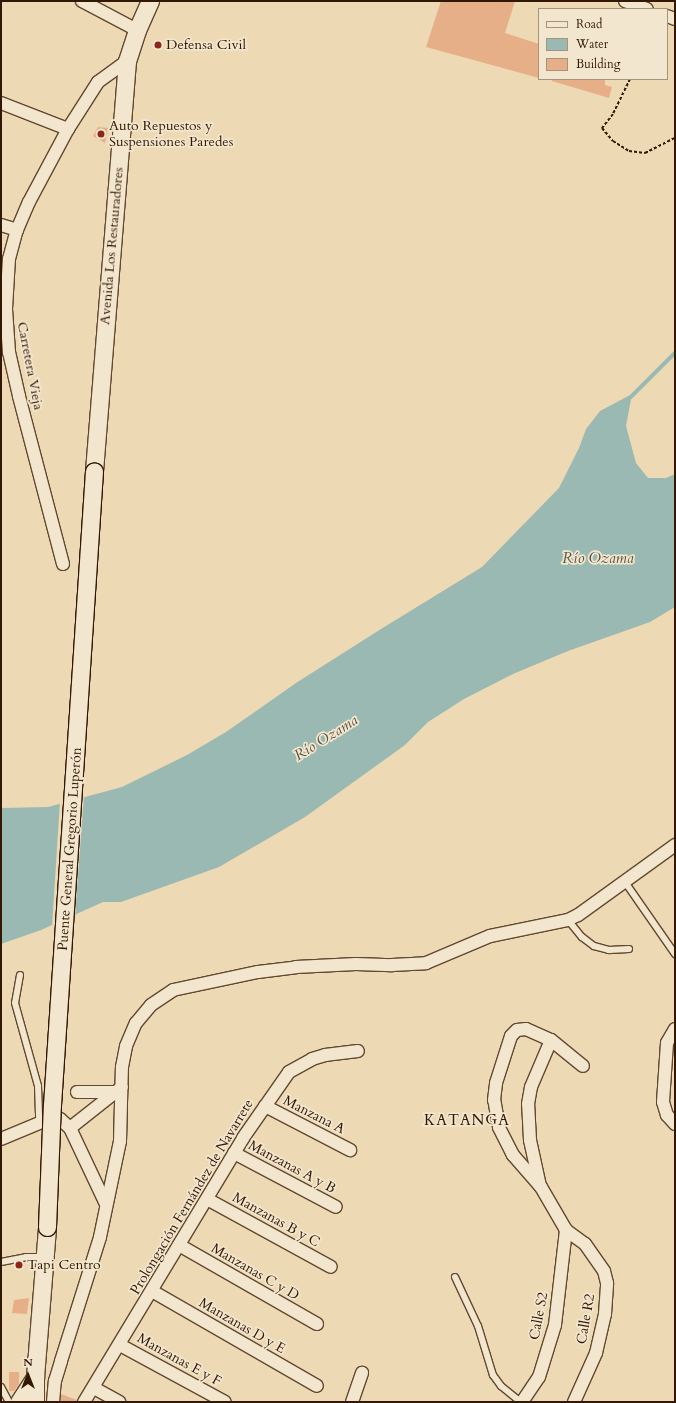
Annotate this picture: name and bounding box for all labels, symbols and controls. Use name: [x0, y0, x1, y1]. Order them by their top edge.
legend: [538, 8, 668, 80]
text: Road: [576, 16, 602, 32]
text: Water: [576, 36, 608, 52]
place label: Defensa Civil: [166, 37, 246, 53]
marker: Defensa Civil: [153, 40, 163, 50]
text: Building: [576, 56, 620, 72]
place label: Auto Repuestos y Suspensiones Paredes: [109, 118, 233, 150]
marker: Auto Repuestos y Suspensiones Paredes: [96, 129, 106, 139]
street label: Avenida Los Restauradores: [97, 166, 127, 326]
street label: Carretera Vieja: [13, 320, 47, 412]
water label: Río Ozama: [562, 550, 634, 568]
water label: Río Ozama: [291, 711, 361, 765]
street label: Puente General Gregorio Luperón: [55, 747, 85, 951]
street label: Manzana A: [280, 1092, 348, 1138]
street label: Prolongación Fernández de Navarrete: [127, 1096, 257, 1298]
district label: KATANGA: [424, 1112, 510, 1130]
street label: Manzanas A y B: [246, 1137, 338, 1197]
street label: Manzanas B y C: [229, 1189, 323, 1251]
street label: Manzanas C y D: [208, 1240, 302, 1304]
place label: Tapi Centro: [27, 1257, 101, 1273]
marker: Tapi Centro: [14, 1260, 24, 1270]
street label: Calle S2: [526, 1291, 552, 1341]
street label: Calle R2: [573, 1292, 599, 1346]
street label: Manzanas D y E: [196, 1295, 288, 1357]
street label: Manzanas E y F: [134, 1330, 224, 1390]
north arrow: [8, 1355, 48, 1395]
text: N: [23, 1355, 33, 1370]

